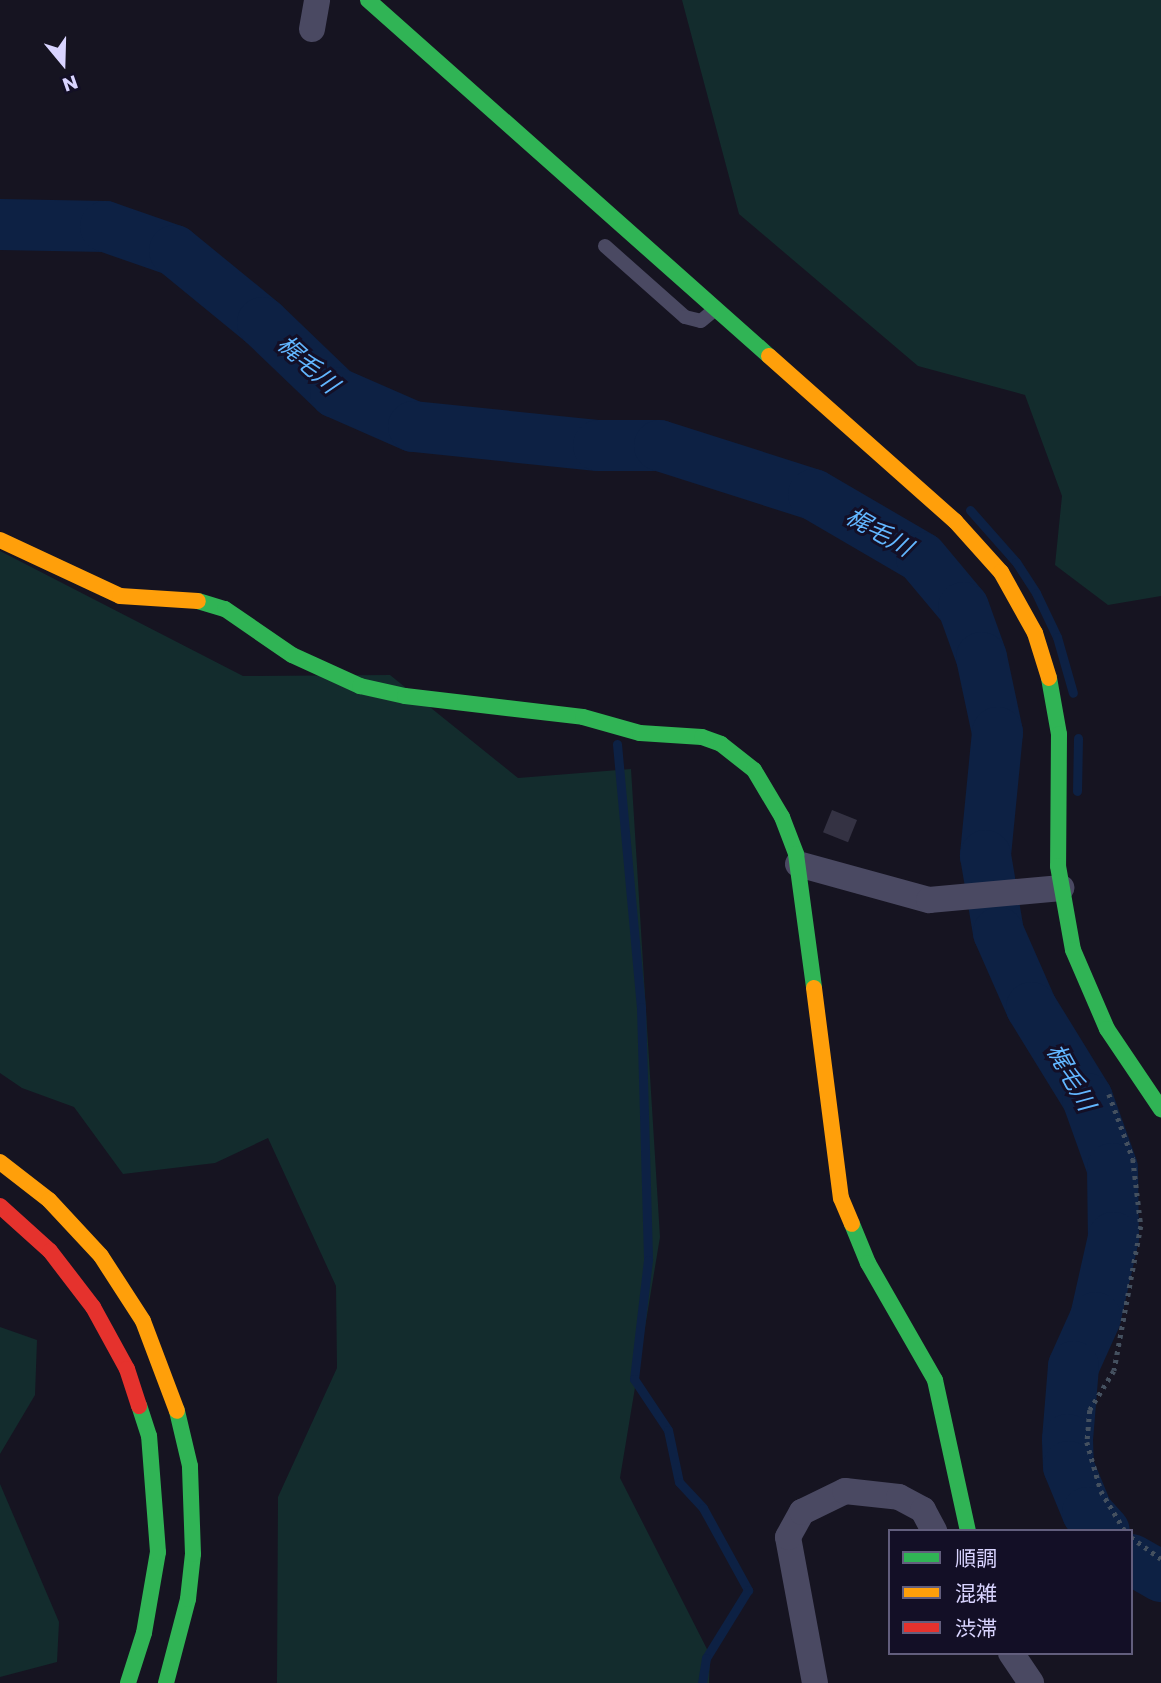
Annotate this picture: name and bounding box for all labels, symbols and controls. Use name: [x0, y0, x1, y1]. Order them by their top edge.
north arrow: [28, 28, 98, 98]
text: N: [59, 68, 81, 98]
water label: 梶毛川: [272, 329, 344, 399]
water label: 梶毛川: [841, 502, 917, 562]
water label: 梶毛川: [1041, 1039, 1101, 1115]
legend: [888, 1529, 1133, 1655]
text: 順調: [955, 1544, 997, 1573]
text: 混雑: [955, 1579, 997, 1608]
text: 渋滞: [955, 1614, 997, 1643]

